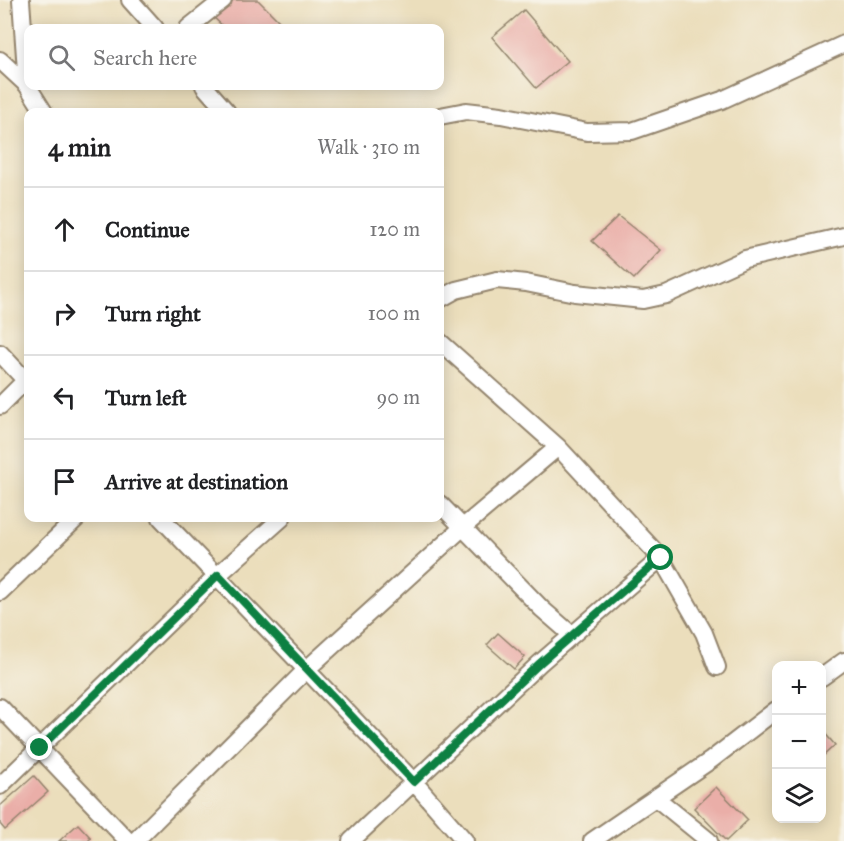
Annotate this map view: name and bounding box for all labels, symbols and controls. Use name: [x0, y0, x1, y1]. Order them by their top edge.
search box: [24, 24, 444, 90]
icon: search: [45, 41, 78, 74]
text: Search here: [93, 44, 197, 71]
text: 4 min: [48, 131, 111, 163]
text: Walk · 310 m: [317, 135, 420, 159]
icon: ahead: [48, 213, 81, 246]
text: Continue: [105, 216, 190, 243]
text: 120 m: [369, 217, 420, 241]
icon: right: [48, 297, 81, 330]
text: Turn right: [105, 300, 201, 327]
text: 100 m: [368, 301, 420, 325]
icon: left: [48, 381, 81, 414]
text: Turn left: [105, 384, 187, 411]
text: 90 m: [377, 385, 420, 409]
icon: arrive: [48, 465, 81, 498]
text: Arrive at destination: [105, 468, 288, 495]
route start: [647, 544, 673, 570]
map controls: [772, 661, 826, 823]
button: +: [772, 661, 826, 715]
button: −: [772, 715, 826, 769]
route end: [26, 734, 52, 760]
button: layers: [772, 769, 826, 823]

